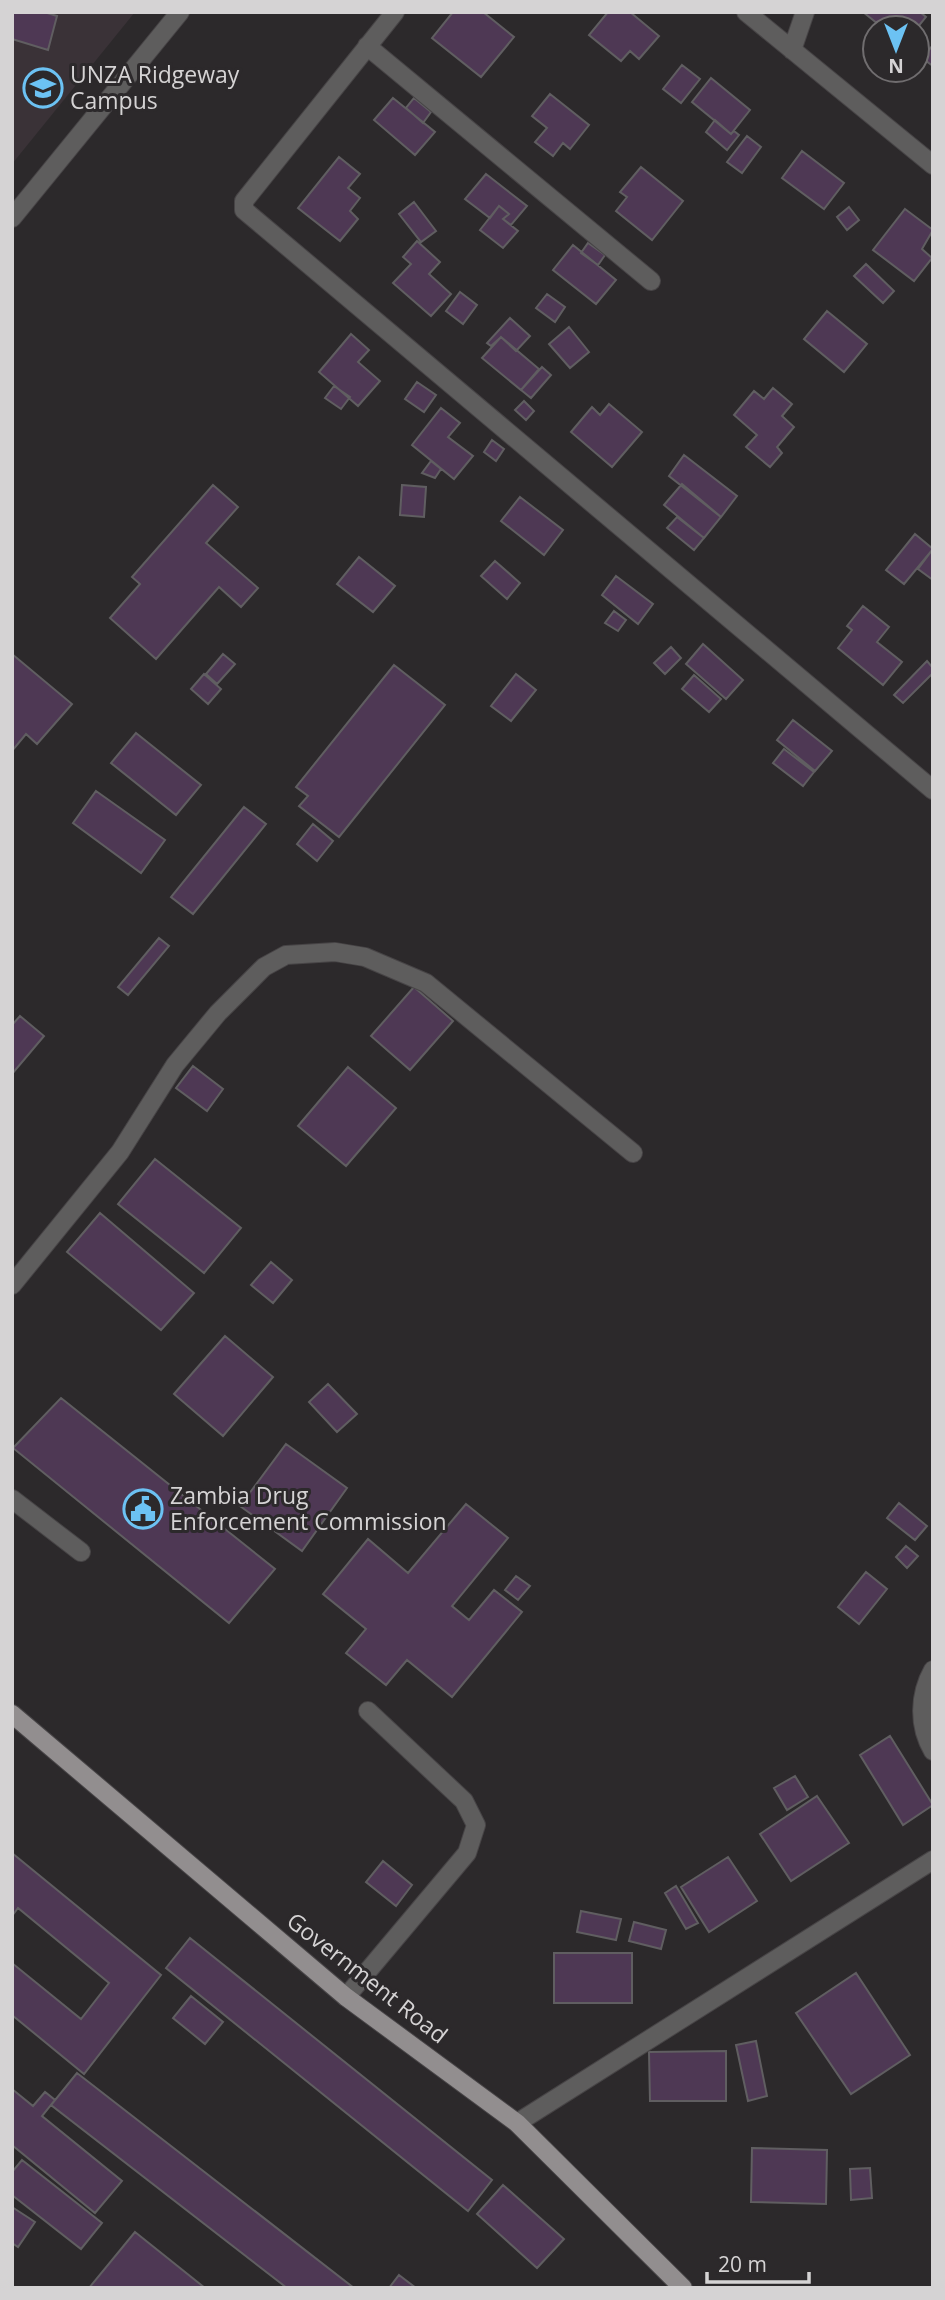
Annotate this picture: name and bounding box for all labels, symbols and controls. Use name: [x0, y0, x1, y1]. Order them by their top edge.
north arrow: [861, 14, 931, 84]
text: N: [888, 53, 904, 79]
place label: UNZA Ridgeway Campus: [70, 58, 240, 116]
school or university icon: UNZA Ridgeway Campus: [22, 67, 64, 109]
place label: Zambia Drug Enforcement Commission: [170, 1479, 447, 1537]
public building icon: Zambia Drug Enforcement Commission: [122, 1488, 164, 1530]
street label: Government Road: [281, 1904, 455, 2050]
scale bar: [707, 2240, 808, 2284]
text: 20 m: [718, 2250, 767, 2278]

